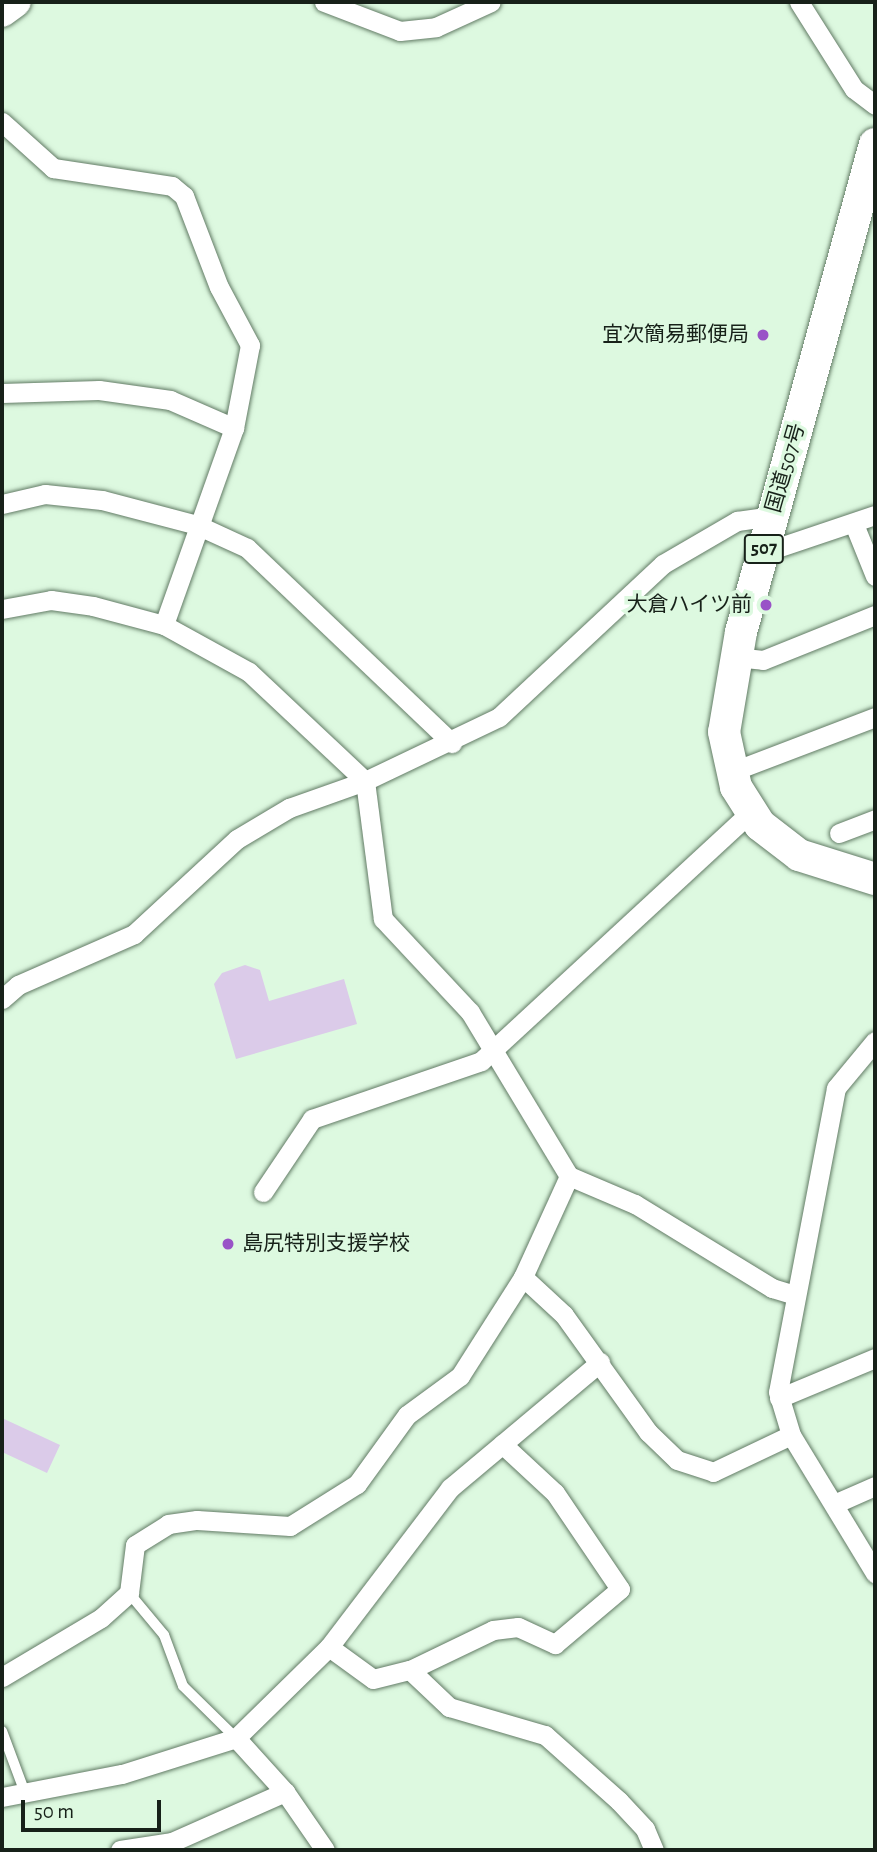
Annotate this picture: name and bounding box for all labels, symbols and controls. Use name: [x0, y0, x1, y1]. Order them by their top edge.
place label: 宜次簡易郵便局: [602, 322, 749, 348]
marker: 宜次簡易郵便局: [755, 327, 771, 343]
street label: 国道507号: [761, 420, 811, 516]
road number: 507: [743, 534, 785, 564]
place label: 大倉ハイツ前: [626, 592, 752, 618]
marker: 大倉ハイツ前: [758, 597, 774, 613]
place label: 島尻特別支援学校: [242, 1231, 410, 1257]
marker: 島尻特別支援学校: [220, 1236, 236, 1252]
scale bar: [24, 1786, 164, 1830]
text: 50 m: [34, 1801, 74, 1822]

